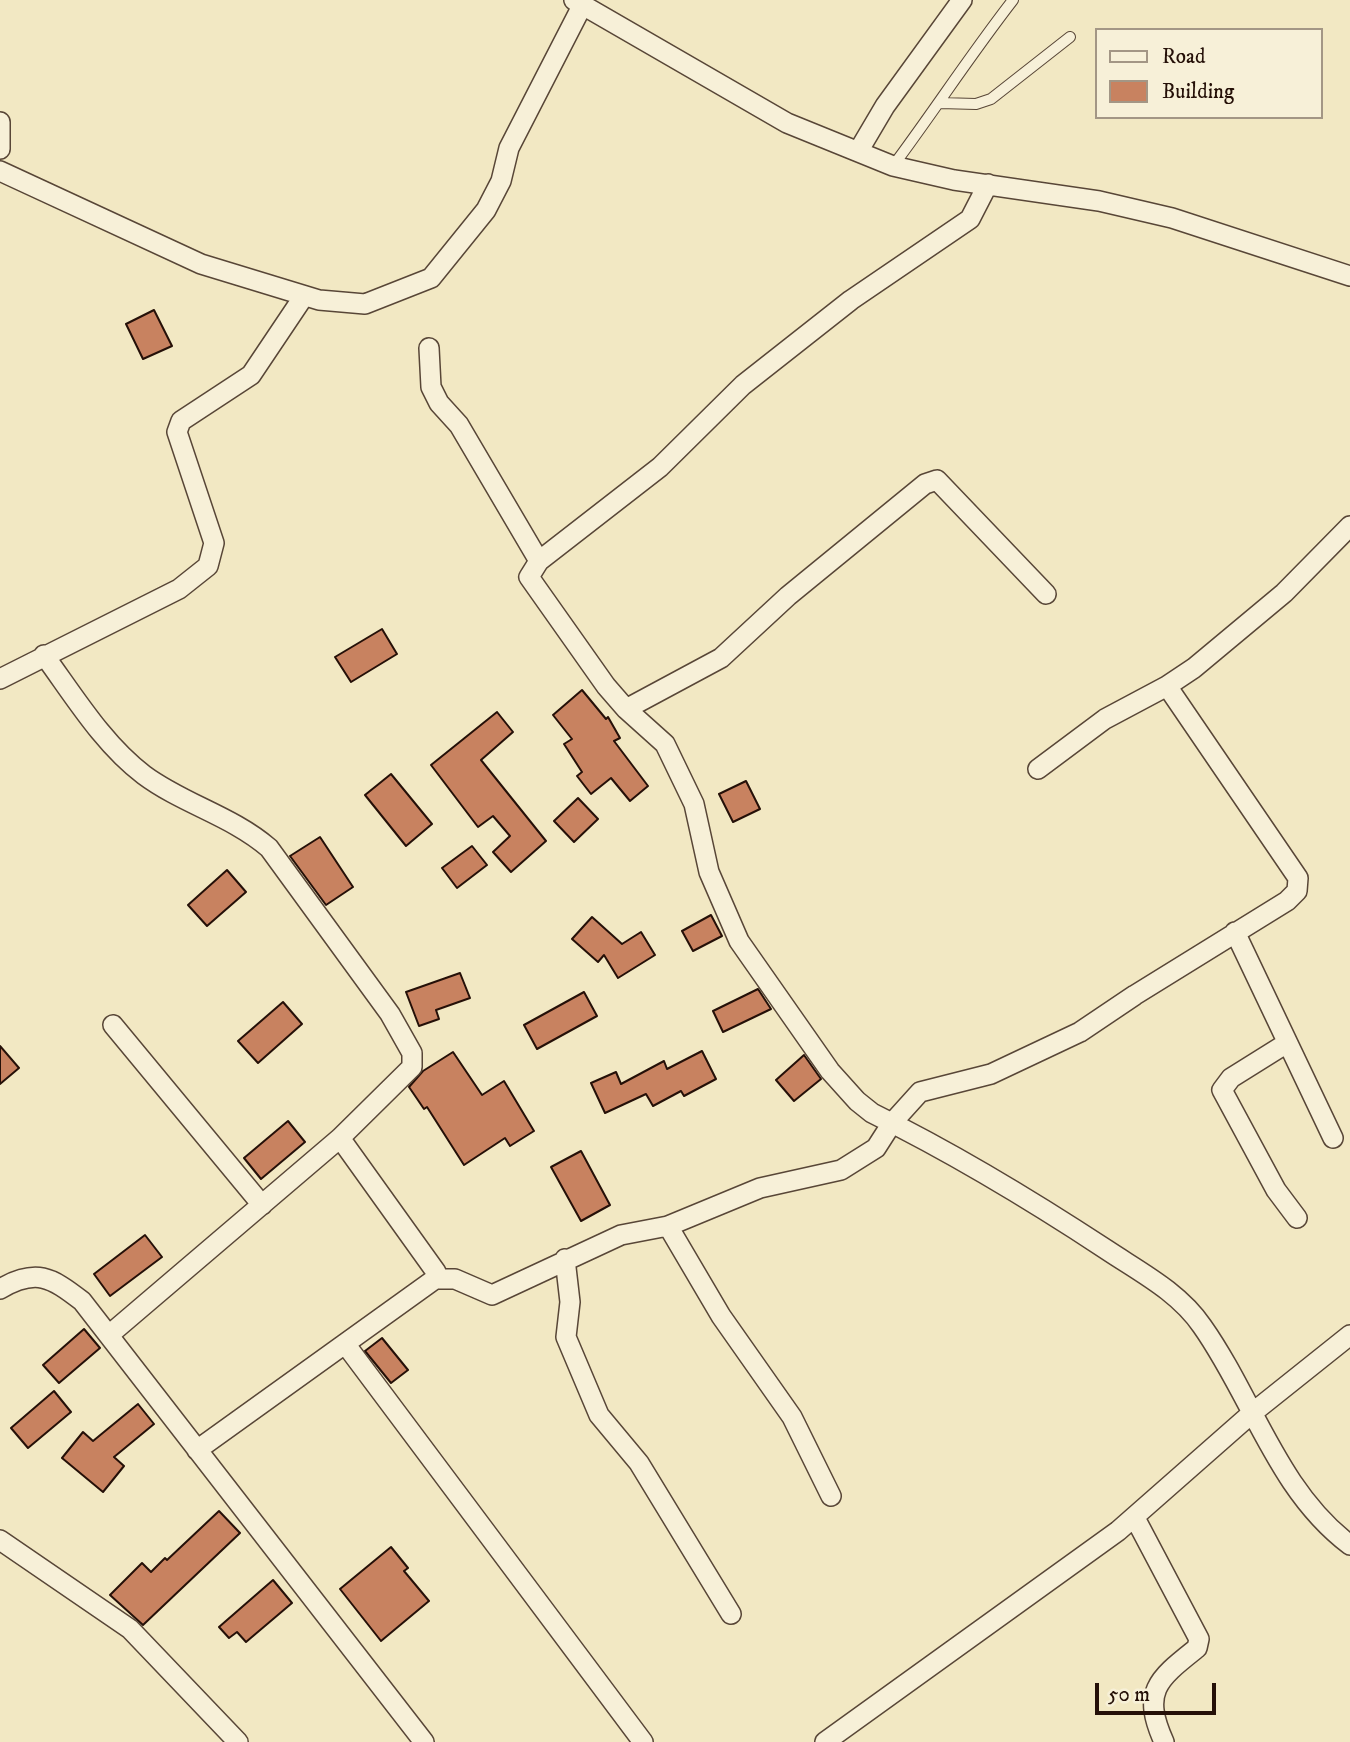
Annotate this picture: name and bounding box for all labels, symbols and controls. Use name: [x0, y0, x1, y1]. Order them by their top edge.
legend: [1094, 28, 1322, 119]
text: Road: [1162, 44, 1206, 70]
text: Building: [1162, 79, 1234, 105]
scale bar: [1098, 1668, 1219, 1712]
text: 50 m: [1108, 1682, 1150, 1708]

